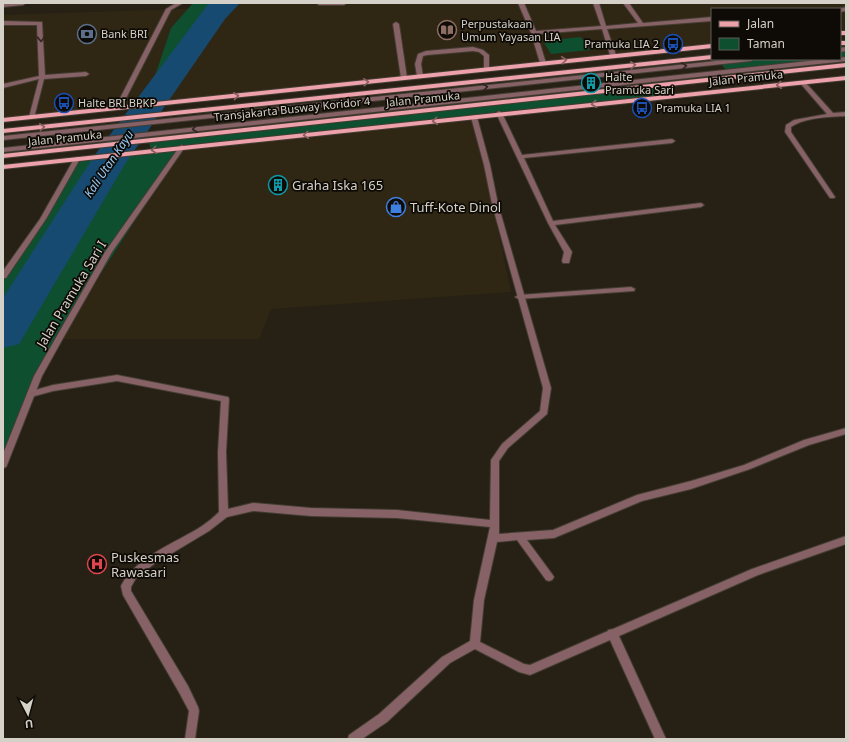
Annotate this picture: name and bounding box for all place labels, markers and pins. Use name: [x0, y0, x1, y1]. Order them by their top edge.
place label: Perpustakaan Umum Yayasan LIA: [461, 16, 561, 44]
library icon: Perpustakaan Umum Yayasan LIA: [436, 19, 458, 41]
bank icon: Bank BRI: [76, 23, 98, 45]
place label: Bank BRI: [101, 26, 148, 41]
bus stop icon: Pramuka LIA 2: [662, 33, 684, 55]
place label: Pramuka LIA 2: [584, 36, 659, 51]
place label: Halte Pramuka Sari: [605, 69, 674, 97]
building icon: Halte Pramuka Sari: [580, 72, 602, 94]
bus stop icon: Halte BRI BPKP: [53, 92, 75, 114]
place label: Halte BRI BPKP: [78, 95, 156, 110]
bus stop icon: Pramuka LIA 1: [631, 97, 653, 119]
place label: Pramuka LIA 1: [656, 100, 731, 115]
building icon: Graha Iska 165: [267, 174, 289, 196]
place label: Graha Iska 165: [292, 176, 383, 194]
shop icon: Tuff-Kote Dinol: [385, 196, 407, 218]
place label: Tuff-Kote Dinol: [410, 198, 501, 216]
place label: Puskesmas Rawasari: [111, 548, 179, 581]
hospital icon: Puskesmas Rawasari: [86, 553, 108, 575]

